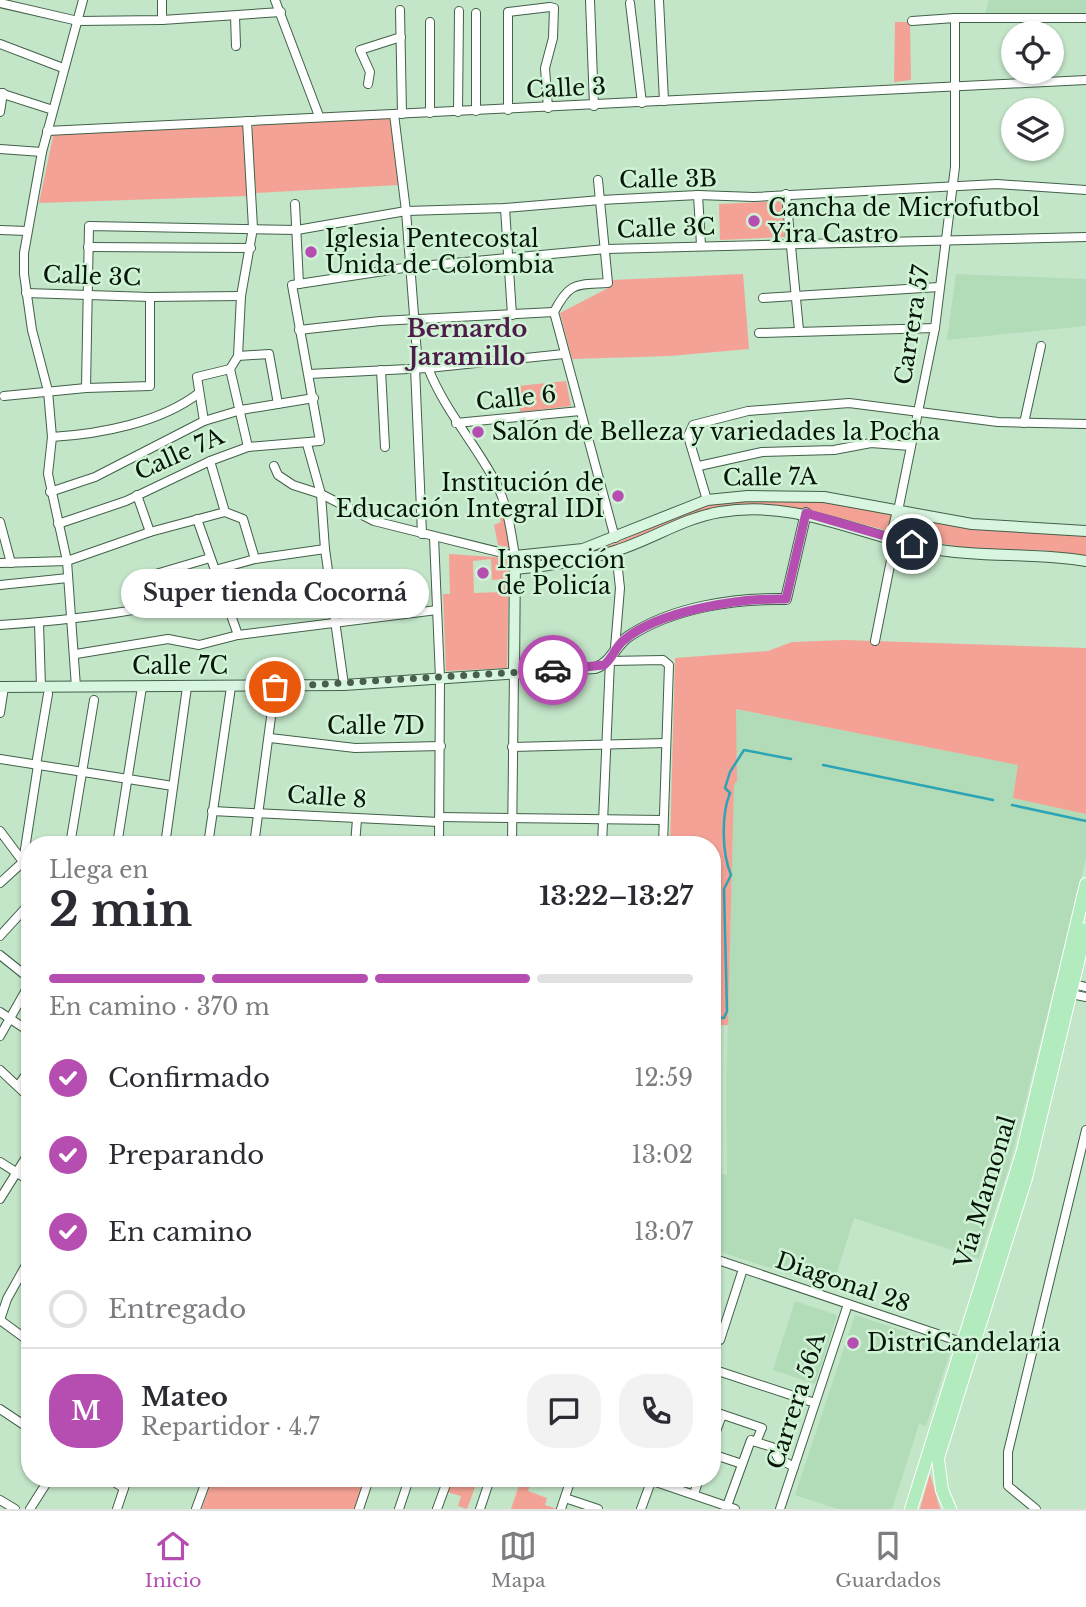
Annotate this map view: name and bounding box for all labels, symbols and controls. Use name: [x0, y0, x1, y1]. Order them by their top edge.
map controls: [1001, 21, 1064, 161]
button: locate: [1001, 21, 1064, 84]
street label: Calle 3: [525, 72, 607, 104]
button: layers: [1001, 98, 1064, 161]
street label: Calle 3B: [619, 164, 717, 194]
place label: Cancha de Microfutbol Yira Castro: [767, 194, 1040, 248]
street label: Calle 3C: [616, 212, 716, 244]
marker: Cancha de Microfutbol Yira Castro: [746, 213, 762, 229]
place label: Iglesia Pentecostal Unida de Colombia: [325, 225, 554, 279]
marker: Iglesia Pentecostal Unida de Colombia: [303, 244, 319, 260]
street label: Calle 3C: [42, 260, 142, 292]
street label: Carrera 57: [889, 263, 935, 387]
district label: Bernardo Jaramillo: [404, 314, 527, 371]
street label: Calle 6: [474, 380, 558, 416]
place label: Salón de Belleza y variedades la Pocha: [492, 418, 940, 446]
street label: Calle 7A: [130, 422, 229, 486]
marker: Salón de Belleza y variedades la Pocha: [470, 424, 486, 440]
street label: Calle 7A: [723, 462, 819, 492]
place label: Institución de Educación Integral IDI: [336, 469, 604, 523]
marker: Institución de Educación Integral IDI: [610, 488, 626, 504]
pin: [882, 514, 942, 574]
icon: home: [893, 525, 931, 563]
place label: Inspección de Policía: [497, 546, 625, 600]
marker: Inspección de Policía: [475, 565, 491, 581]
callout: Super tienda Cocorná: [121, 568, 429, 617]
text: Super tienda Cocorná: [143, 579, 407, 607]
courier: [518, 635, 588, 705]
icon: car: [534, 651, 572, 689]
street label: Calle 7C: [132, 652, 228, 680]
pin: [245, 657, 305, 717]
icon: bag: [256, 668, 294, 706]
street label: Calle 7D: [327, 712, 425, 740]
street label: Calle 8: [286, 780, 368, 814]
text: Llega en: [49, 856, 148, 884]
text: 13:22–13:27: [539, 880, 693, 912]
text: 2 min: [49, 881, 192, 938]
text: En camino · 370 m: [49, 993, 270, 1021]
icon: check: [49, 1059, 87, 1097]
text: Confirmado: [108, 1062, 270, 1094]
text: 12:59: [634, 1064, 693, 1092]
street label: Vía Mamonal: [948, 1112, 1021, 1273]
icon: check: [49, 1136, 87, 1174]
text: Preparando: [108, 1139, 264, 1171]
text: 13:02: [631, 1141, 693, 1169]
icon: check: [49, 1213, 87, 1251]
text: En camino: [108, 1216, 252, 1248]
text: 13:07: [634, 1218, 693, 1246]
street label: Diagonal 28: [772, 1246, 914, 1318]
text: Entregado: [108, 1293, 246, 1325]
street label: Carrera 56A: [761, 1328, 832, 1473]
place label: DistriCandelaria: [867, 1329, 1061, 1357]
marker: DistriCandelaria: [845, 1335, 861, 1351]
button: chat: [527, 1374, 601, 1448]
button: phone: [619, 1374, 693, 1448]
text: Mateo: [141, 1381, 228, 1413]
text: M: [71, 1395, 101, 1427]
text: Repartidor · 4.7: [141, 1413, 320, 1441]
tab: Inicio: [145, 1527, 201, 1592]
tab: Mapa: [491, 1527, 546, 1592]
tab: Guardados: [835, 1527, 941, 1592]

